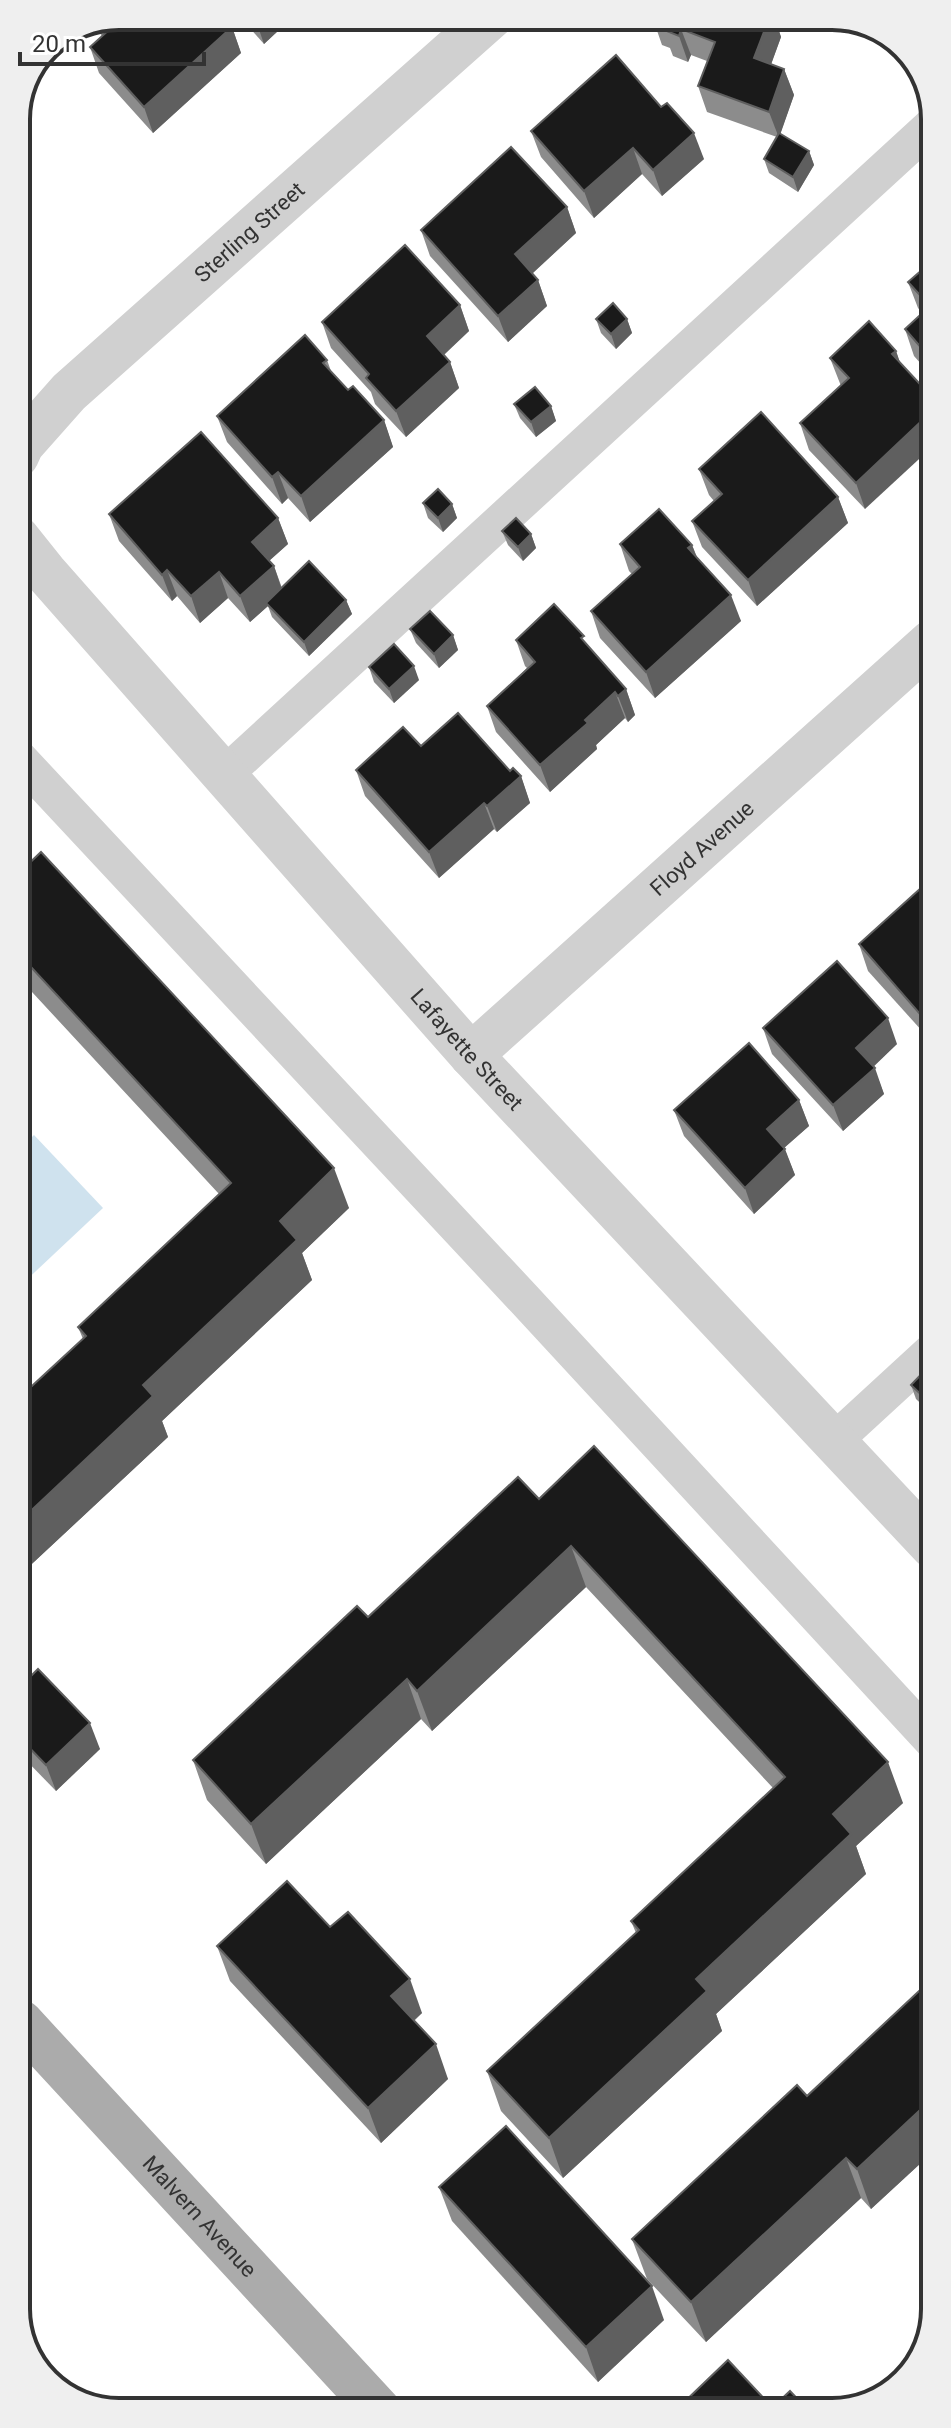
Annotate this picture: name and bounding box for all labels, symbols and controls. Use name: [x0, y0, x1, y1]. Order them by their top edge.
scale bar: [20, 16, 204, 66]
text: 20 m: [32, 30, 86, 58]
street label: Sterling Street: [189, 177, 309, 287]
street label: Floyd Avenue: [645, 795, 758, 901]
street label: Lafayette Street: [406, 984, 528, 1115]
street label: Malvern Avenue: [138, 2150, 262, 2282]

